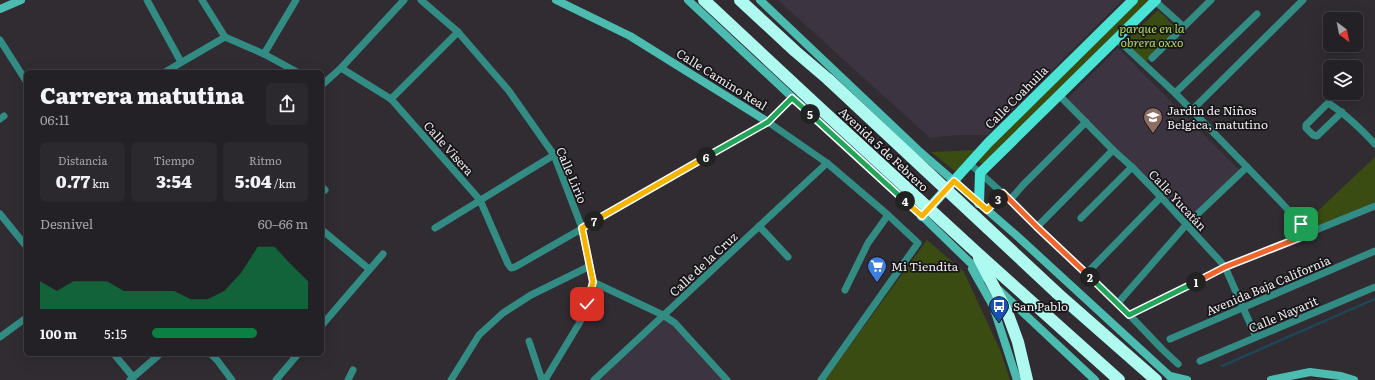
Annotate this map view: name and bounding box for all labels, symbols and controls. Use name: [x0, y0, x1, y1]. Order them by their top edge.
north arrow: [1323, 12, 1363, 52]
map controls: [1323, 12, 1363, 100]
park label: parque en la obrera oxxo: [1119, 19, 1185, 51]
street label: Calle Camino Real: [673, 44, 771, 114]
button: layers: [1323, 60, 1363, 100]
street label: Calle Coahuila: [980, 61, 1052, 133]
text: Carrera matutina: [40, 78, 244, 111]
button: share: [266, 83, 308, 125]
place label: Jardín de Niños Belgica, matutino: [1167, 101, 1268, 133]
street label: Avenida 5 de Febrero: [835, 102, 933, 196]
pin: 5: [800, 104, 820, 124]
text: 5: [807, 106, 813, 122]
school or university icon: Jardín de Niños Belgica, matutino: [1142, 106, 1164, 134]
text: 06:11: [40, 110, 69, 129]
street label: Calle Visera: [420, 117, 479, 180]
street label: Calle Lirio: [552, 144, 592, 206]
pin: 6: [696, 147, 716, 167]
text: 6: [703, 149, 709, 165]
text: Distancia: [58, 152, 107, 168]
text: Tiempo: [153, 152, 195, 168]
text: Ritmo: [249, 152, 282, 168]
street label: Calle Yucatán: [1145, 165, 1211, 235]
text: 0.77: [56, 168, 90, 193]
text: 3:54: [156, 168, 192, 193]
text: 5:04: [235, 168, 272, 193]
text: km: [90, 175, 110, 191]
text: /km: [272, 175, 296, 191]
pin: 3: [988, 189, 1008, 209]
pin: 4: [895, 191, 915, 211]
text: 3: [995, 191, 1001, 207]
text: 4: [902, 193, 908, 209]
pin: [1284, 207, 1318, 241]
pin: 7: [584, 211, 604, 231]
text: 7: [591, 213, 597, 229]
icon: arrive: [1290, 213, 1312, 235]
text: Desnivel: [40, 214, 93, 233]
text: 60–66 m: [258, 214, 308, 233]
street label: Calle de la Cruz: [665, 227, 741, 300]
street label: Avenida Baja California: [1203, 250, 1334, 319]
supermarket icon: Mi Tiendita: [866, 255, 888, 283]
place label: Mi Tiendita: [891, 257, 959, 275]
pin: 2: [1080, 267, 1100, 287]
text: 2: [1087, 269, 1093, 285]
pin: 1: [1186, 272, 1206, 292]
text: 1: [1194, 274, 1198, 290]
pin: [570, 287, 604, 321]
street label: Calle Nayarit: [1246, 291, 1321, 337]
icon: check: [576, 293, 598, 315]
bus stop icon: San Pablo: [988, 295, 1010, 323]
place label: San Pablo: [1013, 297, 1068, 315]
text: 100 m: [40, 324, 77, 343]
text: 5:15: [104, 324, 127, 343]

